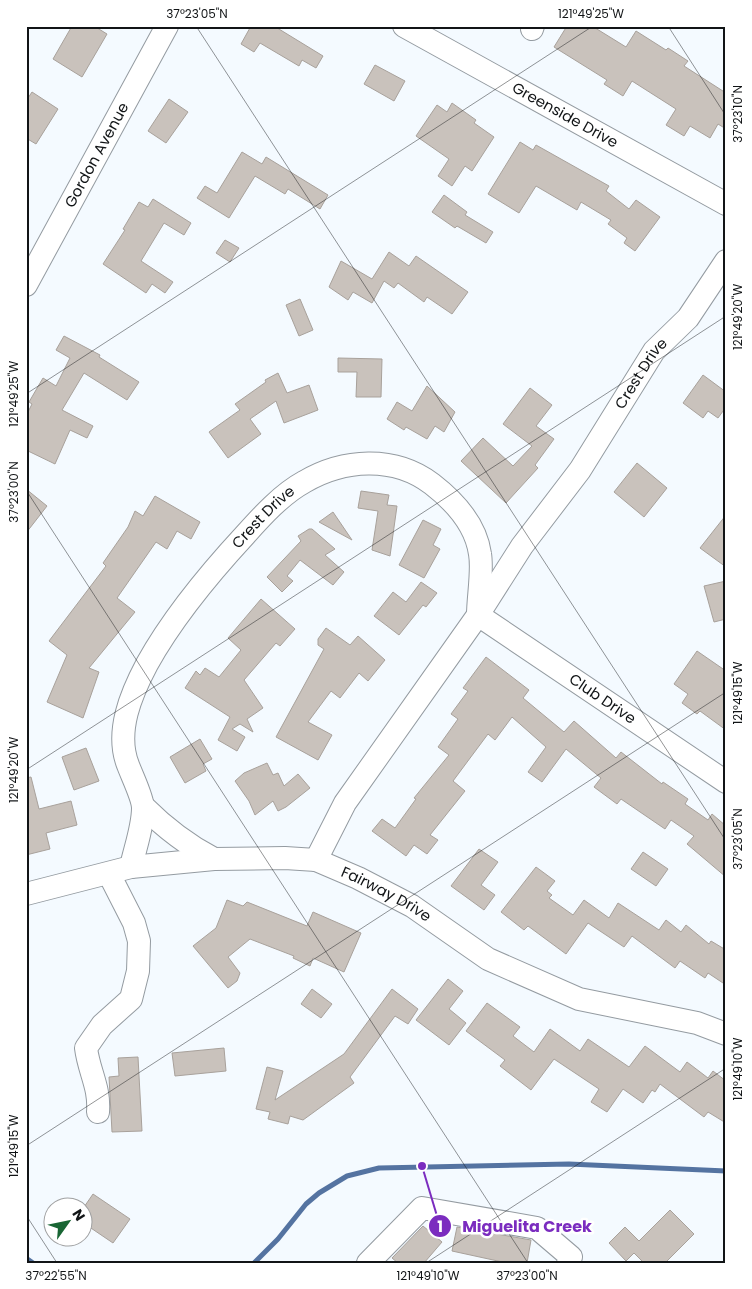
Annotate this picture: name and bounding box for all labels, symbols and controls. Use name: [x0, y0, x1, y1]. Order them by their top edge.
text: 37°23'05"N: [166, 5, 228, 22]
text: 121°49'25"W: [558, 5, 624, 22]
street label: Greenside Drive: [508, 77, 622, 152]
text: 37°23'10"N: [729, 85, 746, 143]
street label: Gordon Avenue: [59, 99, 133, 211]
text: 121°49'20"W: [729, 284, 746, 350]
street label: Crest Drive: [610, 333, 672, 413]
text: 121°49'25"W: [5, 361, 22, 427]
text: 37°23'00"N: [5, 461, 22, 523]
street label: Crest Drive: [227, 480, 299, 553]
text: 121°49'15"W: [729, 661, 746, 725]
street label: Club Drive: [565, 668, 640, 729]
text: 121°49'20"W: [5, 737, 22, 803]
text: 37°23'05"N: [729, 808, 746, 870]
street label: Fairway Drive: [338, 861, 436, 926]
text: 121°49'10"W: [729, 1037, 746, 1101]
text: 121°49'15"W: [5, 1114, 22, 1178]
north arrow: [42, 1196, 92, 1246]
text: N: [68, 1205, 90, 1225]
callout: Miguelita Creek: [427, 1211, 602, 1242]
text: Miguelita Creek: [462, 1215, 592, 1238]
text: 1: [437, 1216, 443, 1237]
text: 37°22'55"N: [25, 1267, 87, 1284]
text: 121°49'10"W: [396, 1267, 460, 1284]
text: 37°23'00"N: [496, 1267, 558, 1284]

